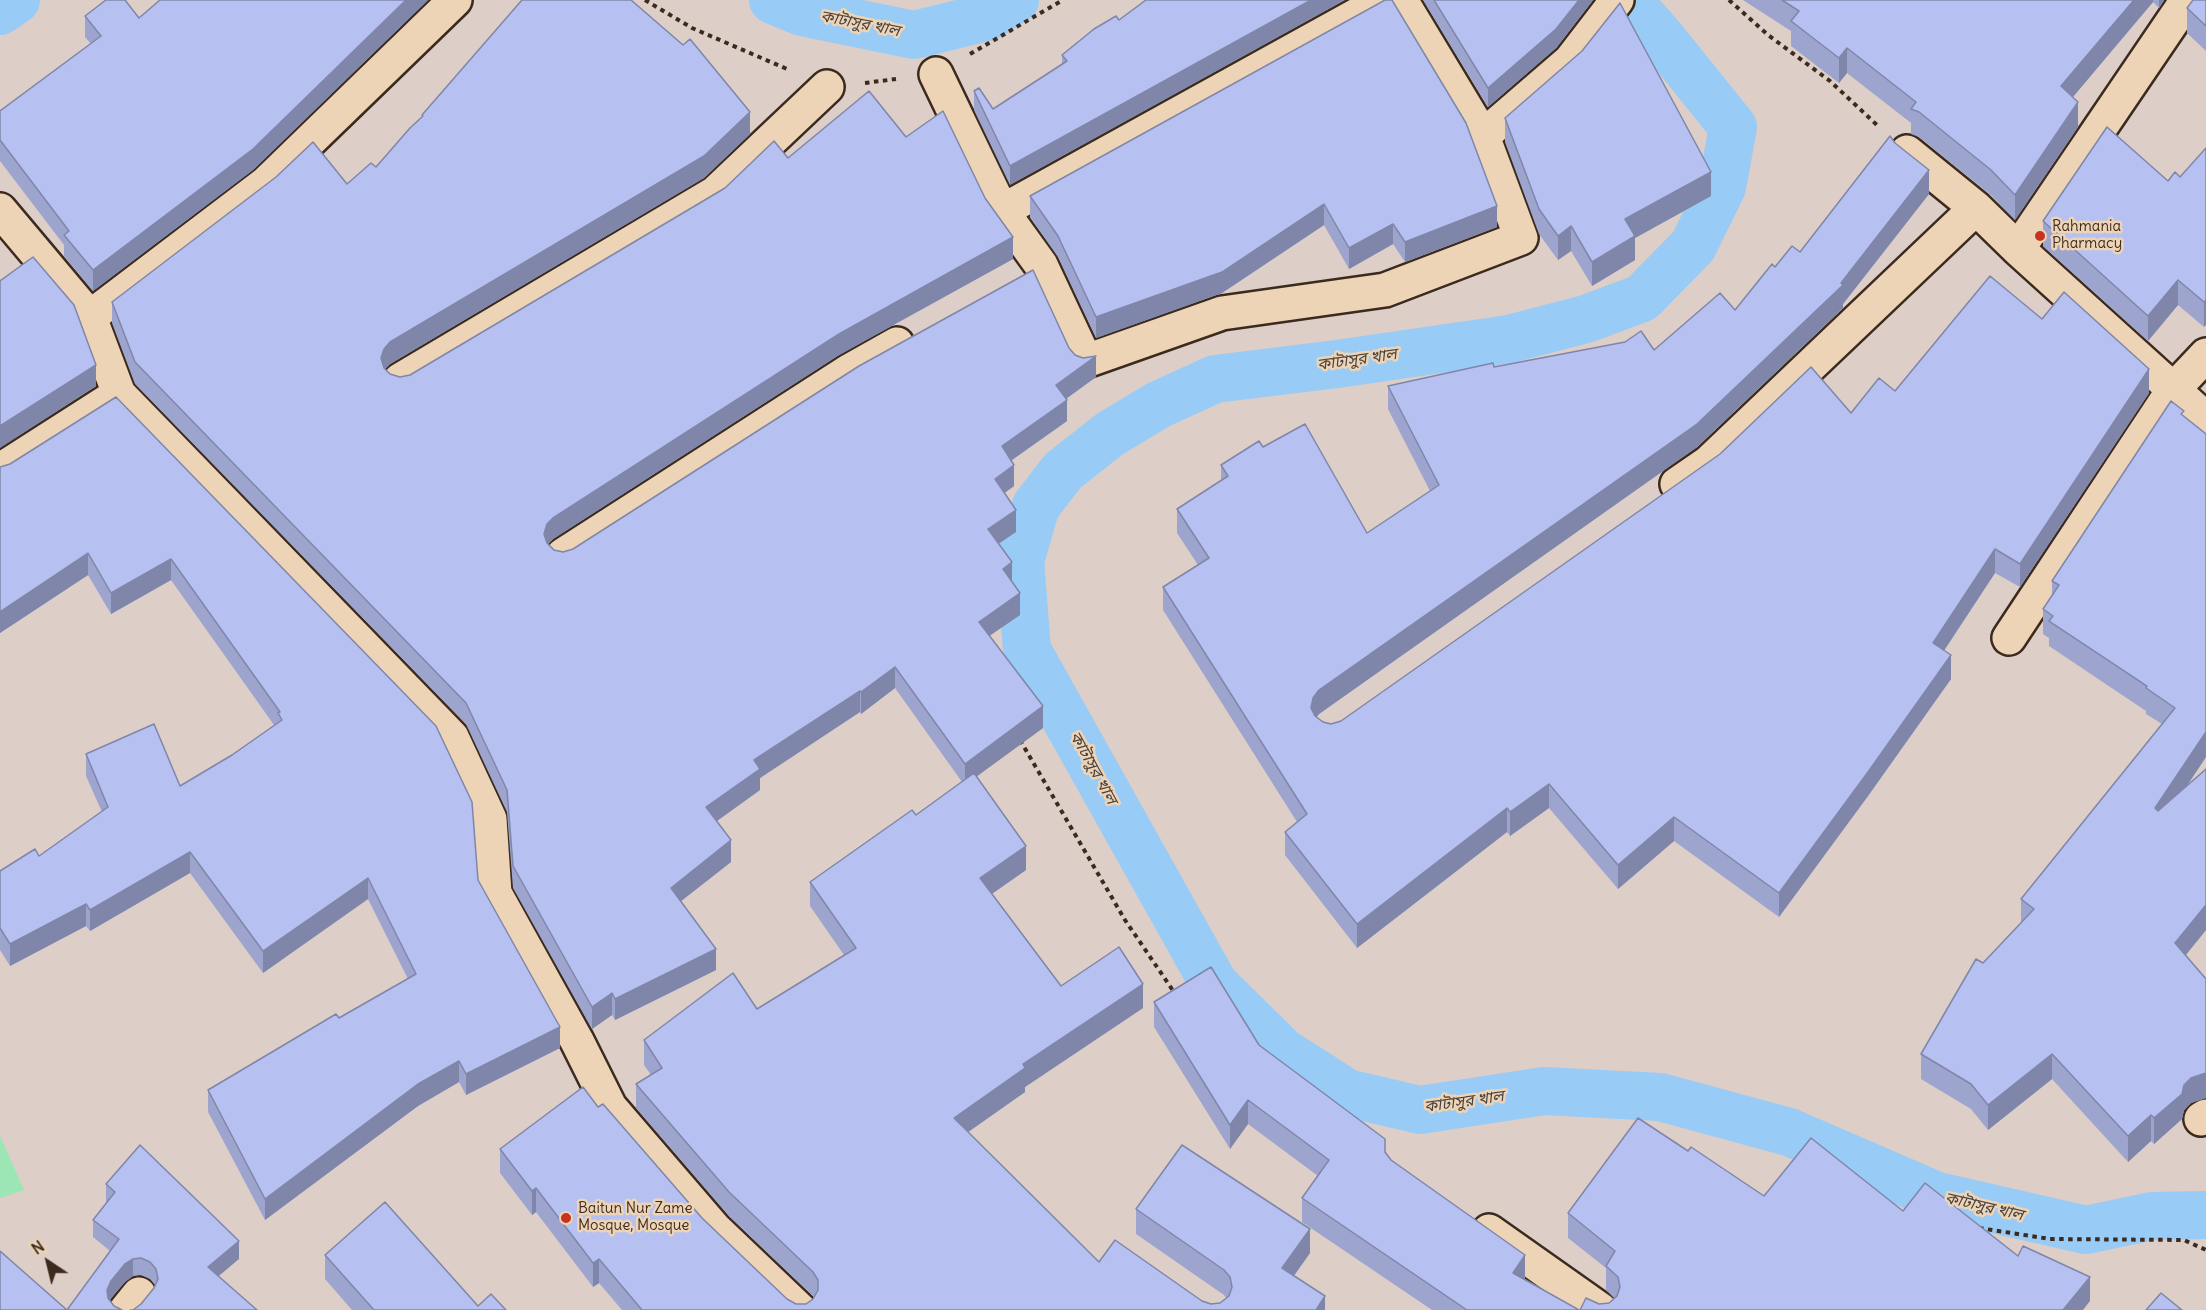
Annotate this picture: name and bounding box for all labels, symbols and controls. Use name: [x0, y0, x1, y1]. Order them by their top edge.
water label: কাটাসুর খাল: [819, 7, 901, 41]
place label: Rahmania Pharmacy: [2052, 218, 2122, 253]
marker: Rahmania Pharmacy: [2033, 229, 2047, 243]
water label: কাটাসুর খাল: [1316, 345, 1398, 375]
water label: কাটাসুর খাল: [1065, 728, 1121, 808]
water label: কাটাসুর খাল: [1423, 1087, 1505, 1117]
water label: কাটাসুর খাল: [1943, 1189, 2025, 1225]
place label: Baitun Nur Zame Mosque, Mosque: [578, 1200, 693, 1235]
marker: Baitun Nur Zame Mosque, Mosque: [559, 1211, 573, 1225]
north arrow: [18, 1232, 78, 1292]
text: N: [27, 1236, 48, 1259]

